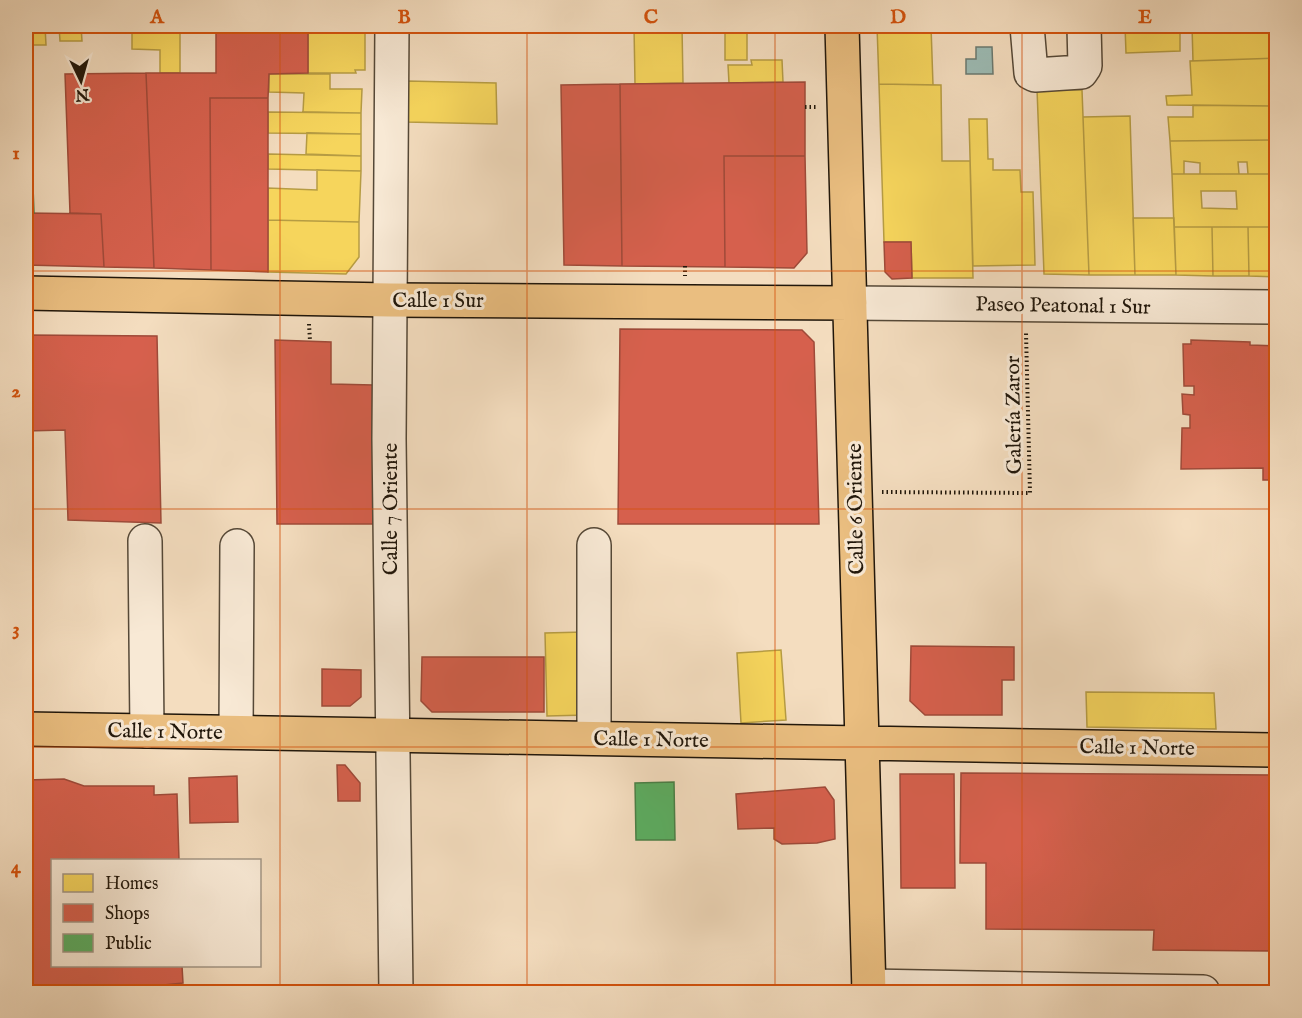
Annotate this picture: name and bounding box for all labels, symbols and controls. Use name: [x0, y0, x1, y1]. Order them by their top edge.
text: A: [149, 5, 165, 30]
text: B: [397, 5, 411, 30]
text: C: [644, 5, 658, 30]
text: D: [890, 5, 906, 30]
text: E: [1138, 5, 1152, 30]
north arrow: [51, 51, 111, 111]
text: N: [74, 83, 91, 105]
text: 1: [12, 141, 20, 166]
street label: Calle 1 Sur: [392, 288, 484, 315]
street label: Paseo Peatonal 1 Sur: [975, 291, 1151, 322]
street label: Galería Zaror: [1000, 355, 1029, 474]
text: 2: [11, 379, 21, 404]
street label: Calle 7 Oriente: [378, 442, 405, 575]
street label: Calle 6 Oriente: [842, 443, 871, 575]
text: 3: [12, 617, 20, 642]
street label: Calle 1 Norte: [107, 718, 223, 747]
street label: Calle 1 Norte: [593, 726, 709, 755]
street label: Calle 1 Norte: [1079, 734, 1195, 763]
text: 4: [11, 855, 22, 880]
legend: [51, 859, 261, 967]
text: Homes: [105, 873, 158, 896]
text: Shops: [105, 903, 150, 926]
text: Public: [105, 933, 152, 956]

